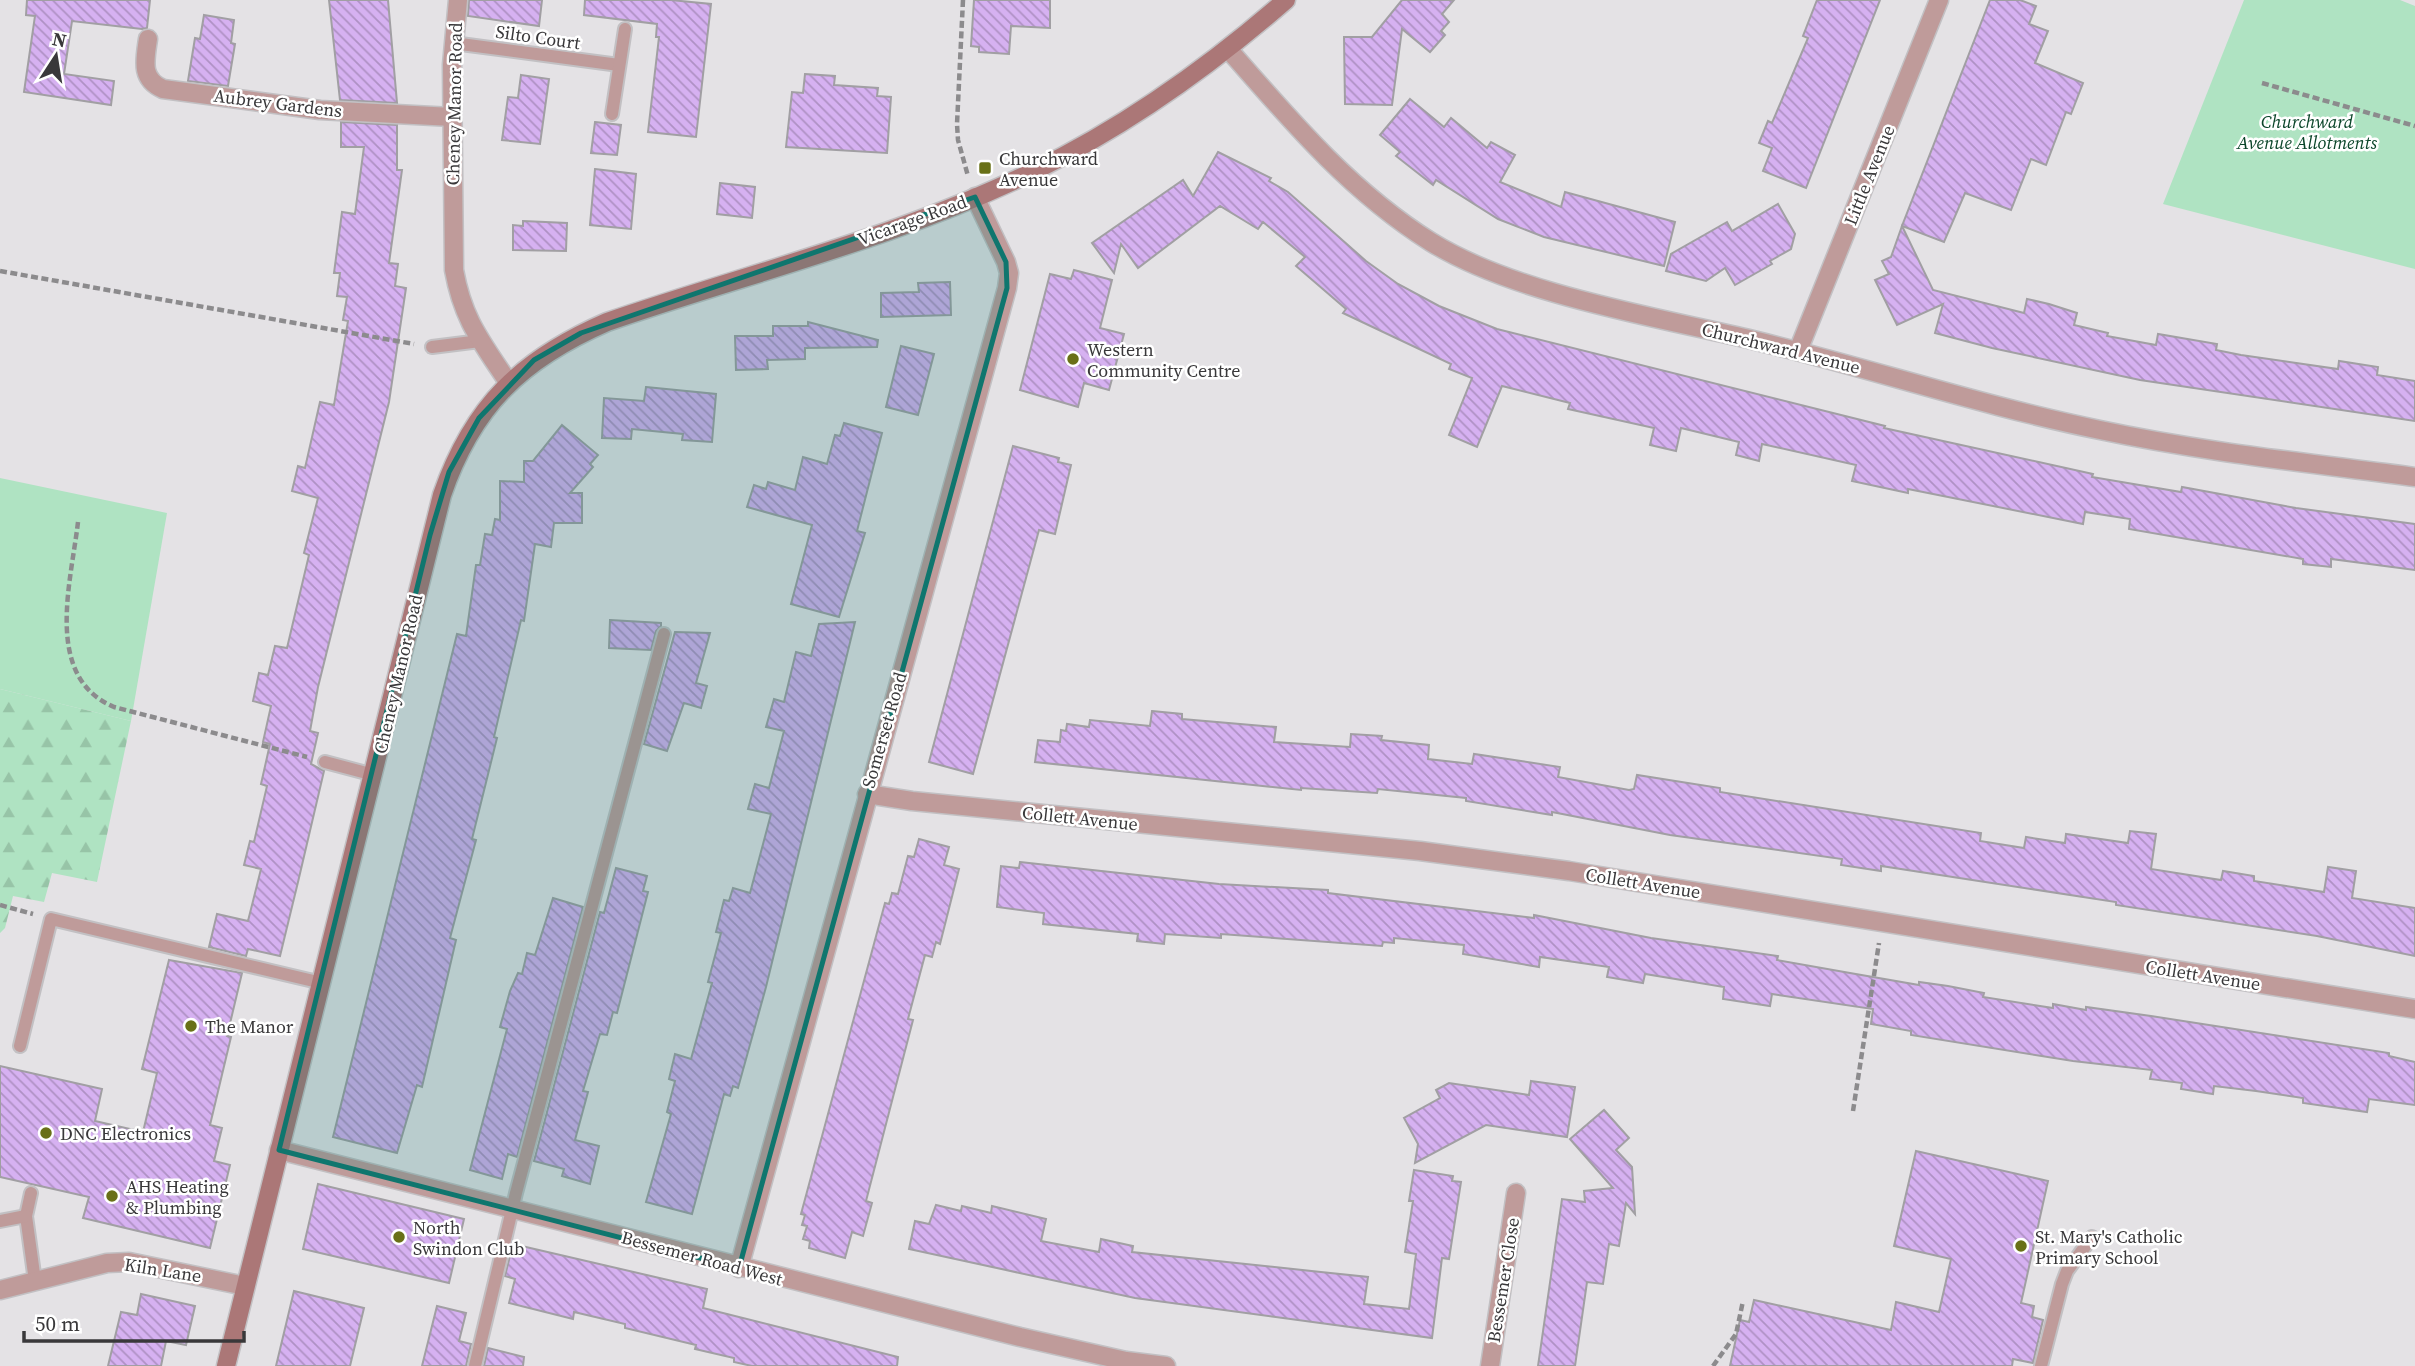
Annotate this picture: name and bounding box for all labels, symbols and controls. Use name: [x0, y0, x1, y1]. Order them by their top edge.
street label: Silto Court: [494, 19, 582, 55]
north arrow: [21, 21, 91, 91]
street label: Cheney Manor Road: [440, 22, 468, 186]
text: N: [50, 25, 69, 54]
street label: Aubrey Gardens: [212, 83, 344, 123]
park label: Churchward Avenue Allotments: [2236, 109, 2377, 155]
street label: Little Avenue: [1838, 121, 1900, 229]
place label: Churchward Avenue: [999, 146, 1098, 192]
marker: Churchward Avenue: [977, 160, 993, 176]
street label: Vicarage Road: [854, 189, 970, 251]
street label: Churchward Avenue: [1699, 316, 1863, 380]
place label: Western Community Centre: [1087, 337, 1240, 383]
marker: Western Community Centre: [1065, 351, 1081, 367]
street label: Cheney Manor Road: [367, 592, 429, 756]
street label: Somerset Road: [855, 669, 913, 791]
street label: Collett Avenue: [1021, 799, 1139, 837]
street label: Collett Avenue: [1584, 862, 1702, 904]
street label: Collett Avenue: [2144, 954, 2262, 996]
place label: The Manor: [205, 1014, 294, 1039]
marker: The Manor: [183, 1018, 199, 1034]
place label: DNC Electronics: [60, 1121, 191, 1146]
marker: DNC Electronics: [38, 1125, 54, 1141]
place label: AHS Heating & Plumbing: [126, 1174, 229, 1220]
marker: AHS Heating & Plumbing: [104, 1188, 120, 1204]
place label: North Swindon Club: [413, 1215, 525, 1261]
street label: Bessemer Close: [1481, 1216, 1525, 1344]
street label: Bessemer Road West: [619, 1224, 785, 1292]
place label: St. Mary's Catholic Primary School: [2035, 1224, 2183, 1270]
marker: North Swindon Club: [391, 1229, 407, 1245]
marker: St. Mary's Catholic Primary School: [2013, 1238, 2029, 1254]
street label: Kiln Lane: [123, 1252, 203, 1288]
scale bar: [24, 1300, 245, 1344]
text: 50 m: [35, 1309, 80, 1338]

